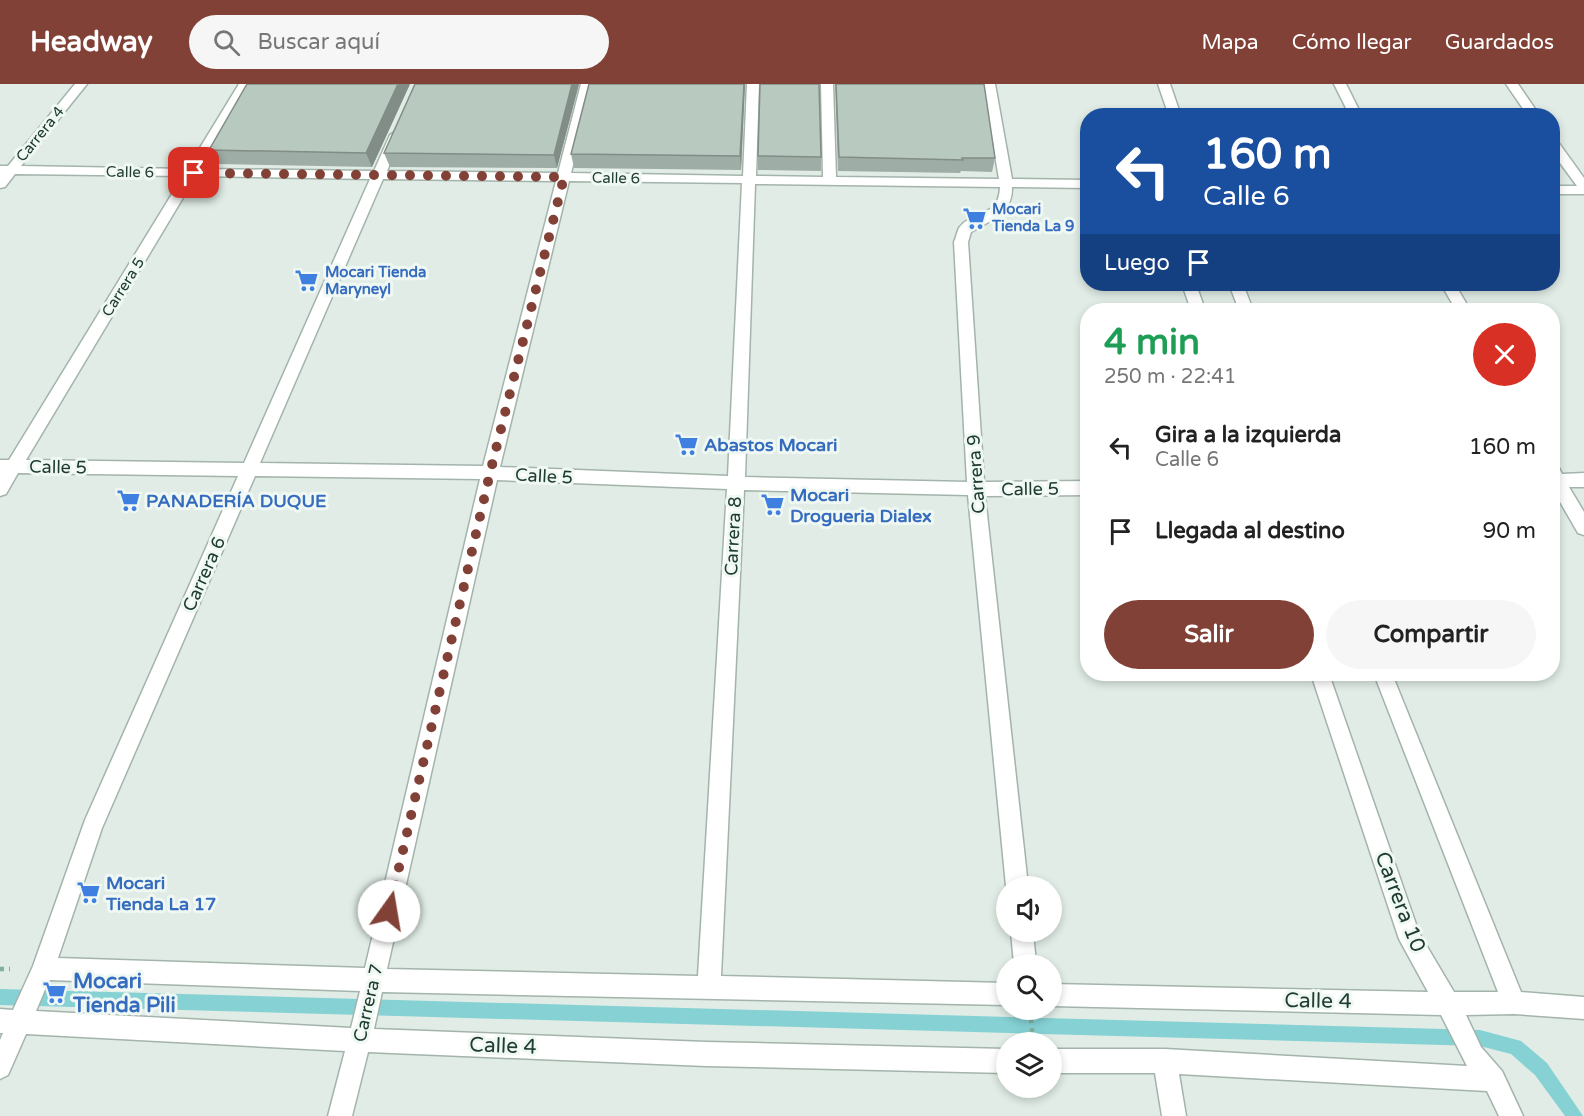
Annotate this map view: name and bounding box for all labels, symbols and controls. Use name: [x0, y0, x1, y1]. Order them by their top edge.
search box: [189, 15, 609, 69]
text: Headway: [30, 25, 153, 59]
icon: search: [210, 26, 243, 59]
text: Buscar aquí: [258, 29, 380, 55]
text: Mapa: [1201, 30, 1259, 55]
text: Cómo llegar: [1292, 30, 1412, 55]
text: Guardados: [1445, 30, 1554, 55]
street label: Carrera 4: [12, 103, 68, 165]
text: 160 m: [1203, 129, 1332, 180]
icon: left: [1104, 132, 1182, 210]
pin: [168, 147, 219, 198]
icon: arrive: [177, 156, 210, 189]
street label: Calle 6: [106, 163, 154, 181]
street label: Calle 6: [592, 169, 640, 187]
text: Calle 6: [1203, 180, 1290, 213]
place label: Mocari Tienda La 9: [991, 200, 1075, 235]
supermarket icon: Mocari Tienda La 9: [961, 205, 987, 231]
icon: arrive: [1182, 246, 1215, 279]
text: Luego: [1104, 250, 1170, 276]
street label: Carrera 5: [98, 254, 148, 320]
place label: Mocari Tienda Maryneyl: [325, 263, 426, 299]
supermarket icon: Mocari Tienda Maryneyl: [294, 268, 320, 294]
text: 4 min: [1104, 321, 1200, 364]
button: close: [1473, 323, 1536, 386]
text: 250 m · 22:41: [1104, 365, 1236, 389]
text: Gira a la izquierda: [1155, 422, 1341, 448]
icon: left: [1104, 431, 1137, 464]
supermarket icon: Abastos Mocari: [673, 432, 699, 458]
place label: Abastos Mocari: [704, 434, 838, 456]
street label: Carrera 9: [962, 434, 990, 514]
text: 160 m: [1469, 434, 1536, 460]
text: Calle 6: [1155, 448, 1219, 472]
street label: Calle 5: [29, 455, 87, 479]
street label: Calle 5: [515, 464, 573, 488]
street label: Calle 5: [1001, 477, 1059, 501]
place label: Mocari Drogueria Dialex: [790, 484, 932, 527]
supermarket icon: PANADERÍA DUQUE: [115, 488, 141, 514]
place label: PANADERÍA DUQUE: [146, 490, 327, 512]
supermarket icon: Mocari Drogueria Dialex: [759, 492, 785, 518]
street label: Carrera 8: [720, 496, 746, 576]
icon: arrive: [1104, 515, 1137, 548]
text: Llegada al destino: [1155, 518, 1345, 544]
text: 90 m: [1482, 518, 1536, 544]
street label: Carrera 6: [178, 533, 230, 615]
button: Salir: [1104, 600, 1314, 669]
button: Compartir: [1326, 600, 1536, 669]
street label: Carrera 10: [1369, 848, 1431, 956]
place label: Mocari Tienda La 17: [105, 872, 216, 915]
map controls: [996, 876, 1062, 1098]
button: sound: [996, 876, 1062, 942]
position arrow: [357, 879, 421, 943]
supermarket icon: Mocari Tienda La 17: [75, 880, 101, 906]
button: search: [996, 954, 1062, 1020]
street label: Carrera 7: [348, 962, 388, 1044]
place label: Mocari Tienda Pili: [72, 969, 176, 1018]
supermarket icon: Mocari Tienda Pili: [42, 980, 68, 1006]
street label: Calle 4: [1284, 988, 1352, 1014]
street label: Calle 4: [469, 1032, 537, 1060]
button: layers: [996, 1032, 1062, 1098]

